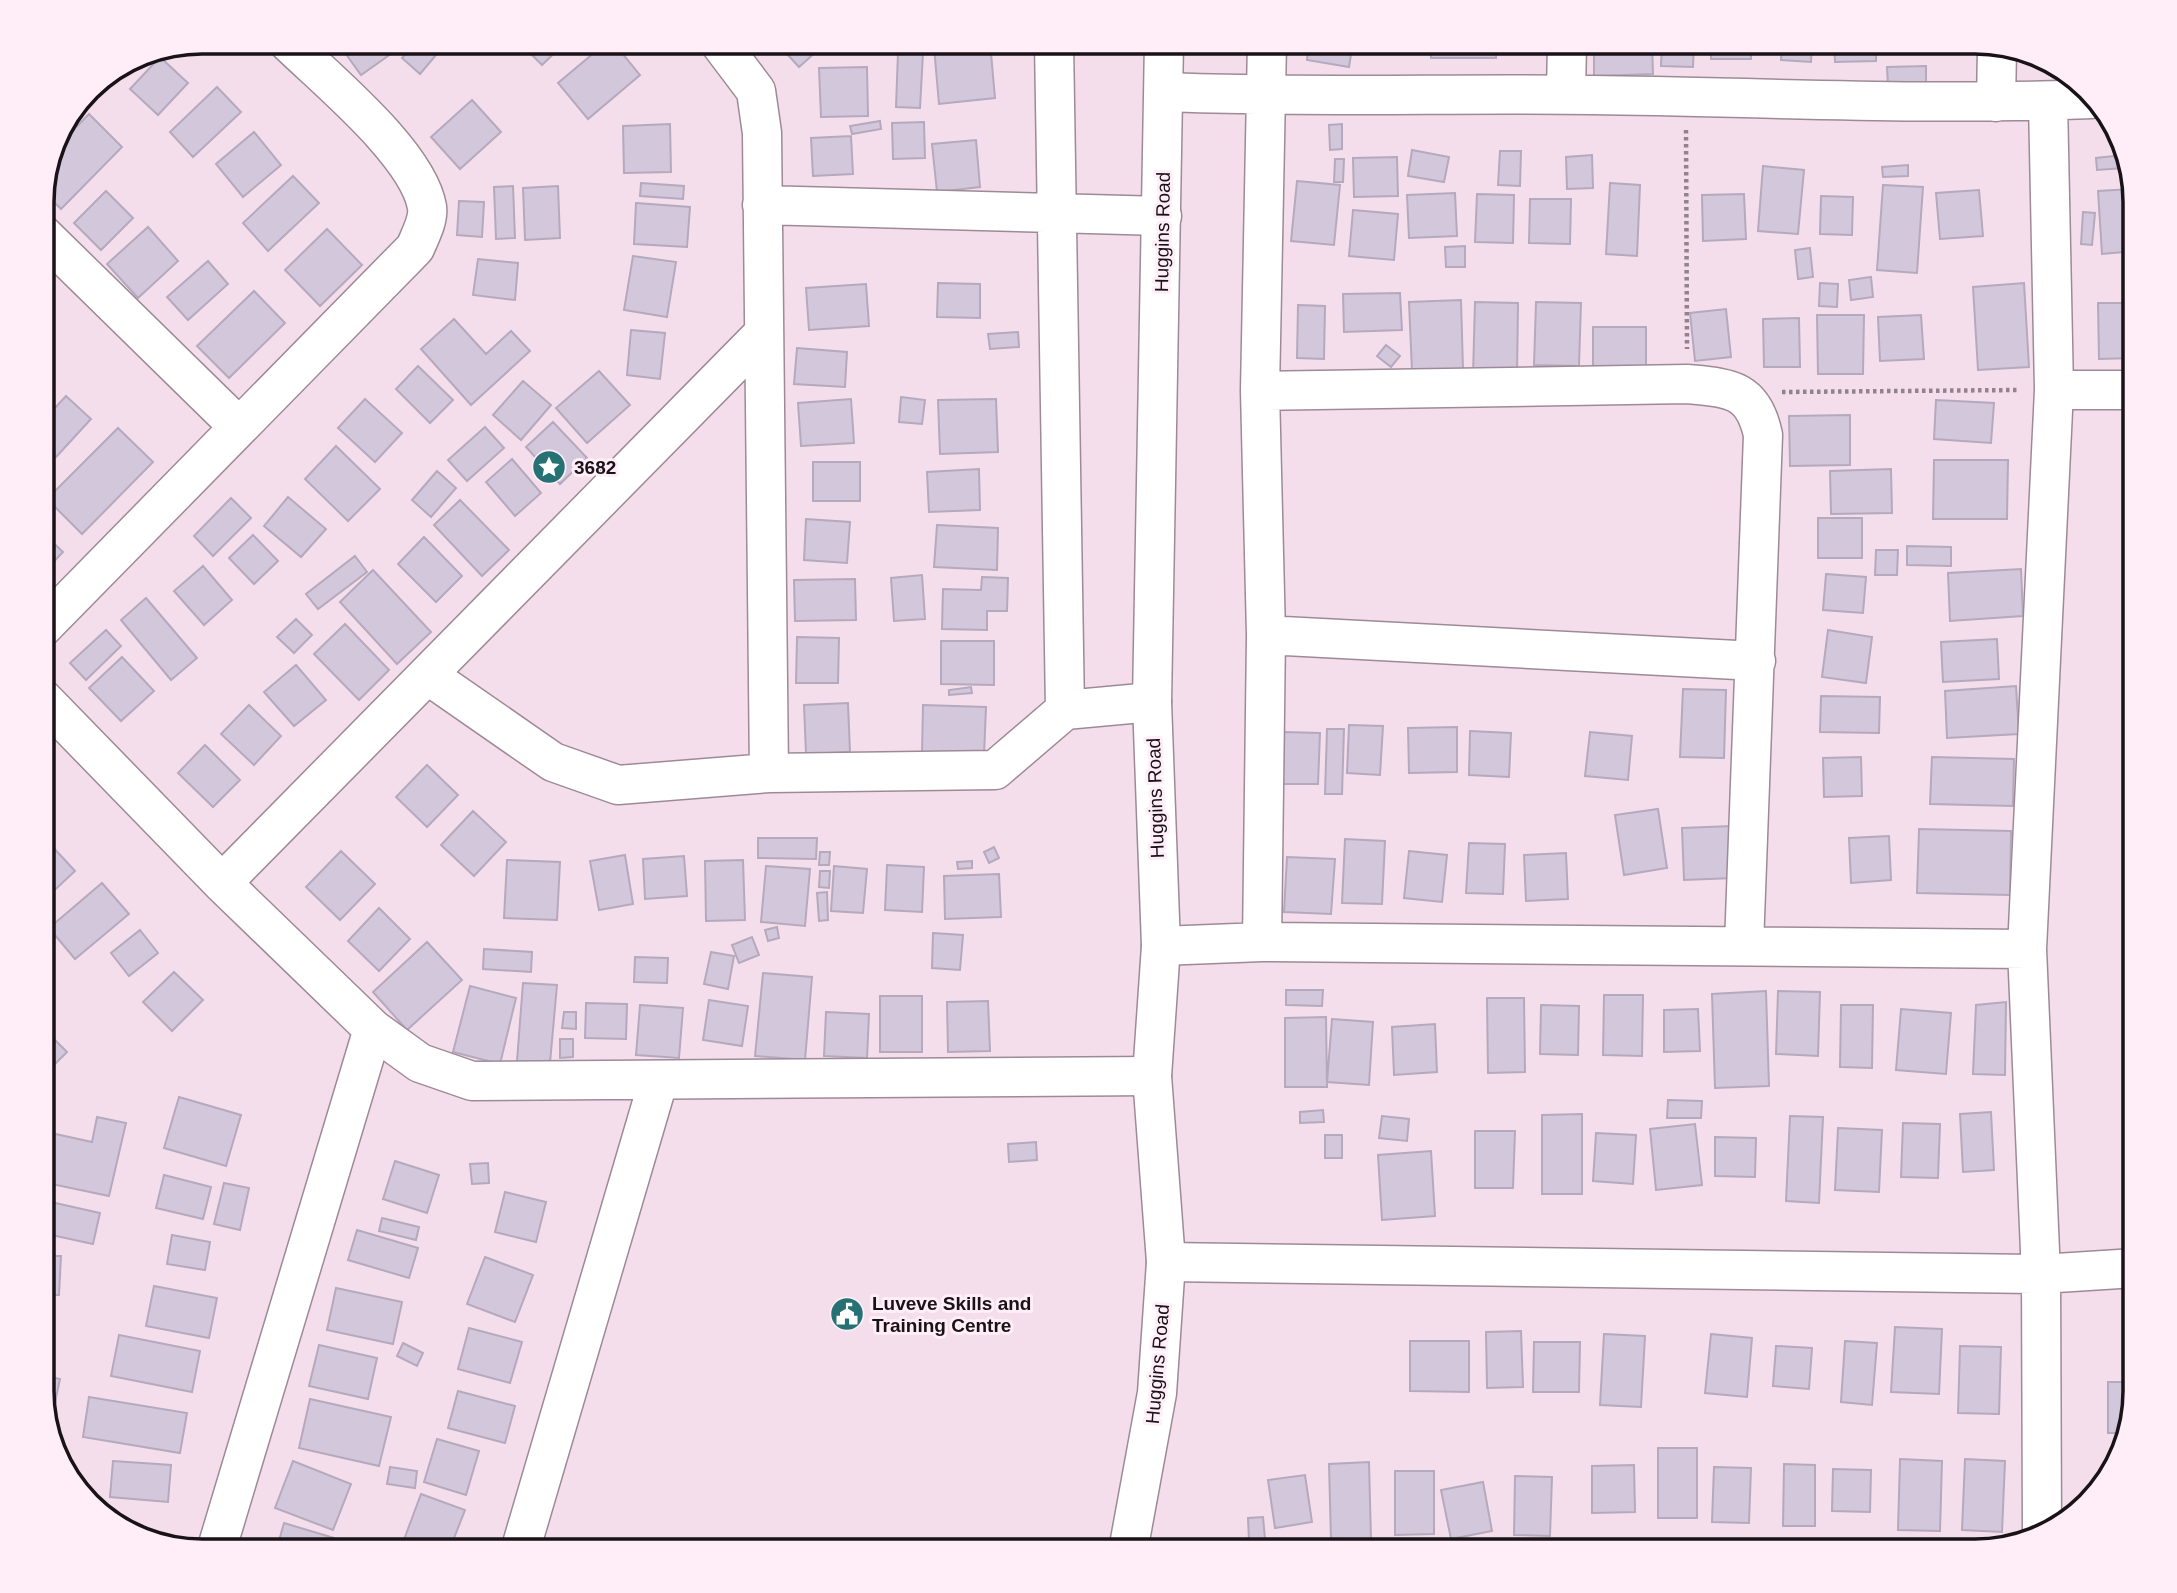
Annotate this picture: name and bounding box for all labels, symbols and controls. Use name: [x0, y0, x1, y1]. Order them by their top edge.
street label: Huggins Road: [1151, 172, 1174, 292]
place icon: 3682: [530, 448, 568, 486]
place label: 3682: [574, 457, 616, 478]
street label: Huggins Road: [1143, 737, 1168, 859]
place label: Luveve Skills and Training Centre: [872, 1293, 1031, 1336]
public building icon: Luveve Skills and Training Centre: [828, 1295, 866, 1333]
street label: Huggins Road: [1142, 1303, 1173, 1425]

